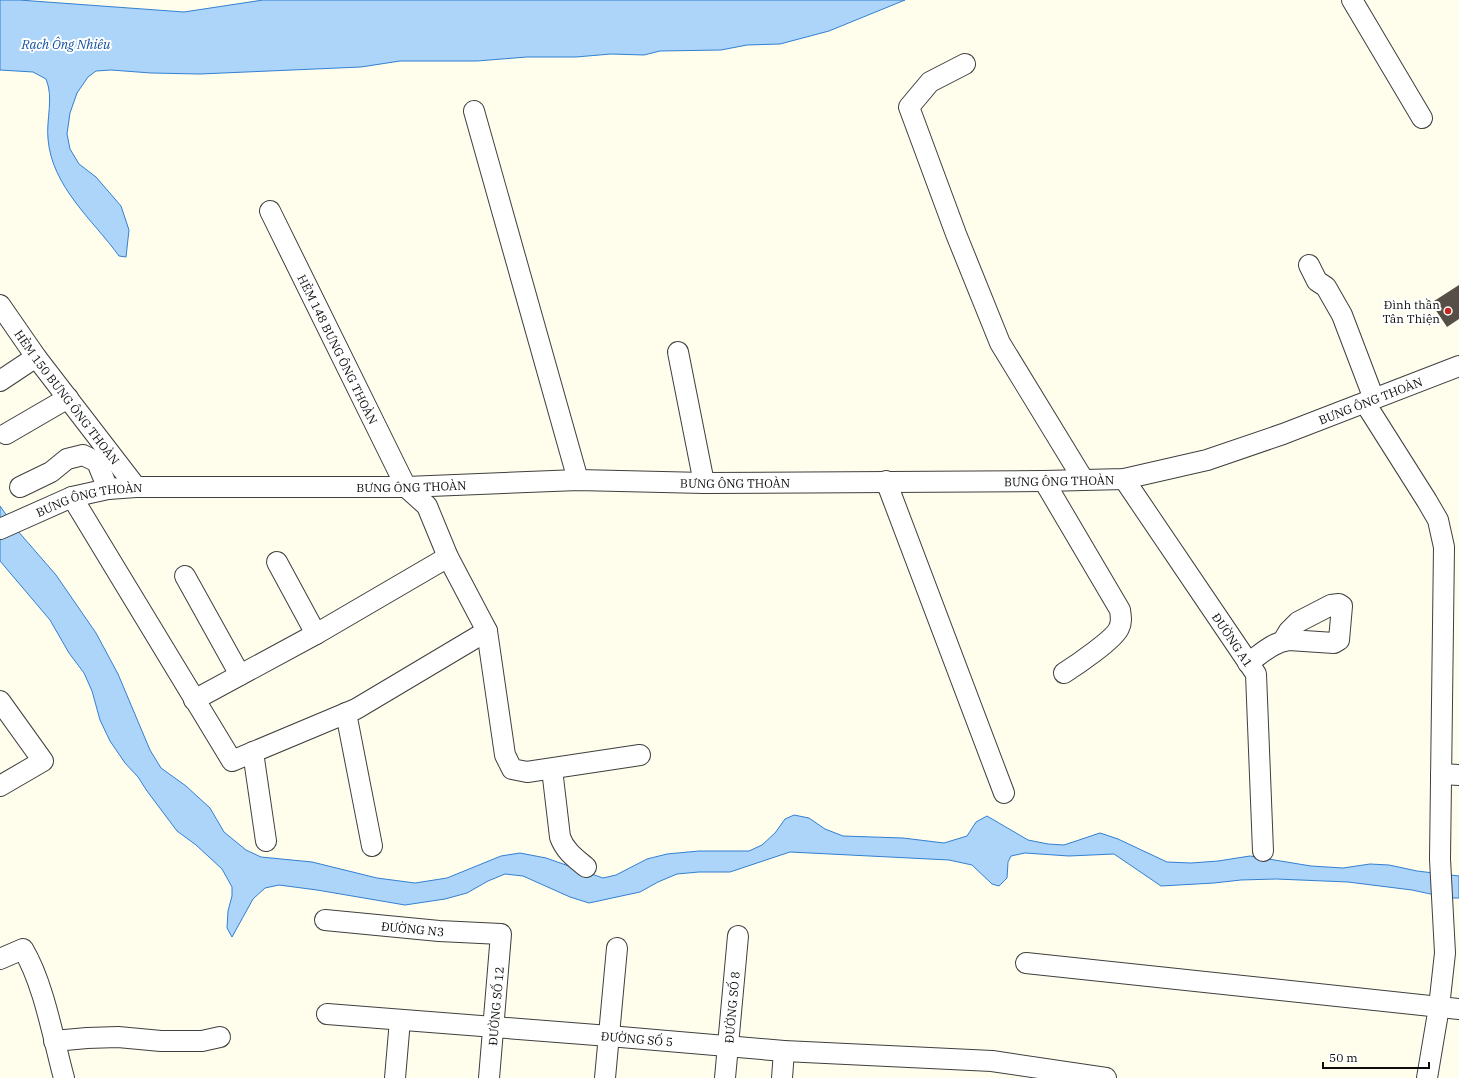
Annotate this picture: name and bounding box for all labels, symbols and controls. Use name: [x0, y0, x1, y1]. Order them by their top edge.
water label: Rạch Ông Nhiêu: [21, 36, 111, 53]
street label: HẺM 148 BƯNG ÔNG THOÀN: [295, 272, 381, 426]
place label: Đình thần Tân Thiện: [1382, 297, 1440, 326]
marker: Đình thần Tân Thiện: [1443, 306, 1453, 316]
street label: HẺM 150 BƯNG ÔNG THOÀN: [12, 327, 123, 467]
street label: BƯNG ÔNG THOÀN: [1316, 373, 1424, 427]
street label: BƯNG ÔNG THOÀN: [1004, 472, 1114, 489]
street label: BƯNG ÔNG THOÀN: [680, 475, 790, 491]
street label: BƯNG ÔNG THOÀN: [356, 477, 467, 495]
street label: BƯNG ÔNG THOÀN: [33, 480, 142, 520]
street label: ĐƯỜNG A1: [1209, 610, 1256, 670]
street label: ĐƯỜNG N3: [380, 918, 444, 939]
street label: ĐƯỜNG SỐ 12: [484, 966, 507, 1046]
street label: ĐƯỜNG SỐ 8: [721, 971, 742, 1044]
street label: ĐƯỜNG SỐ 5: [600, 1028, 674, 1049]
scale bar: [1323, 1044, 1429, 1070]
text: 50 m: [1329, 1050, 1358, 1065]

